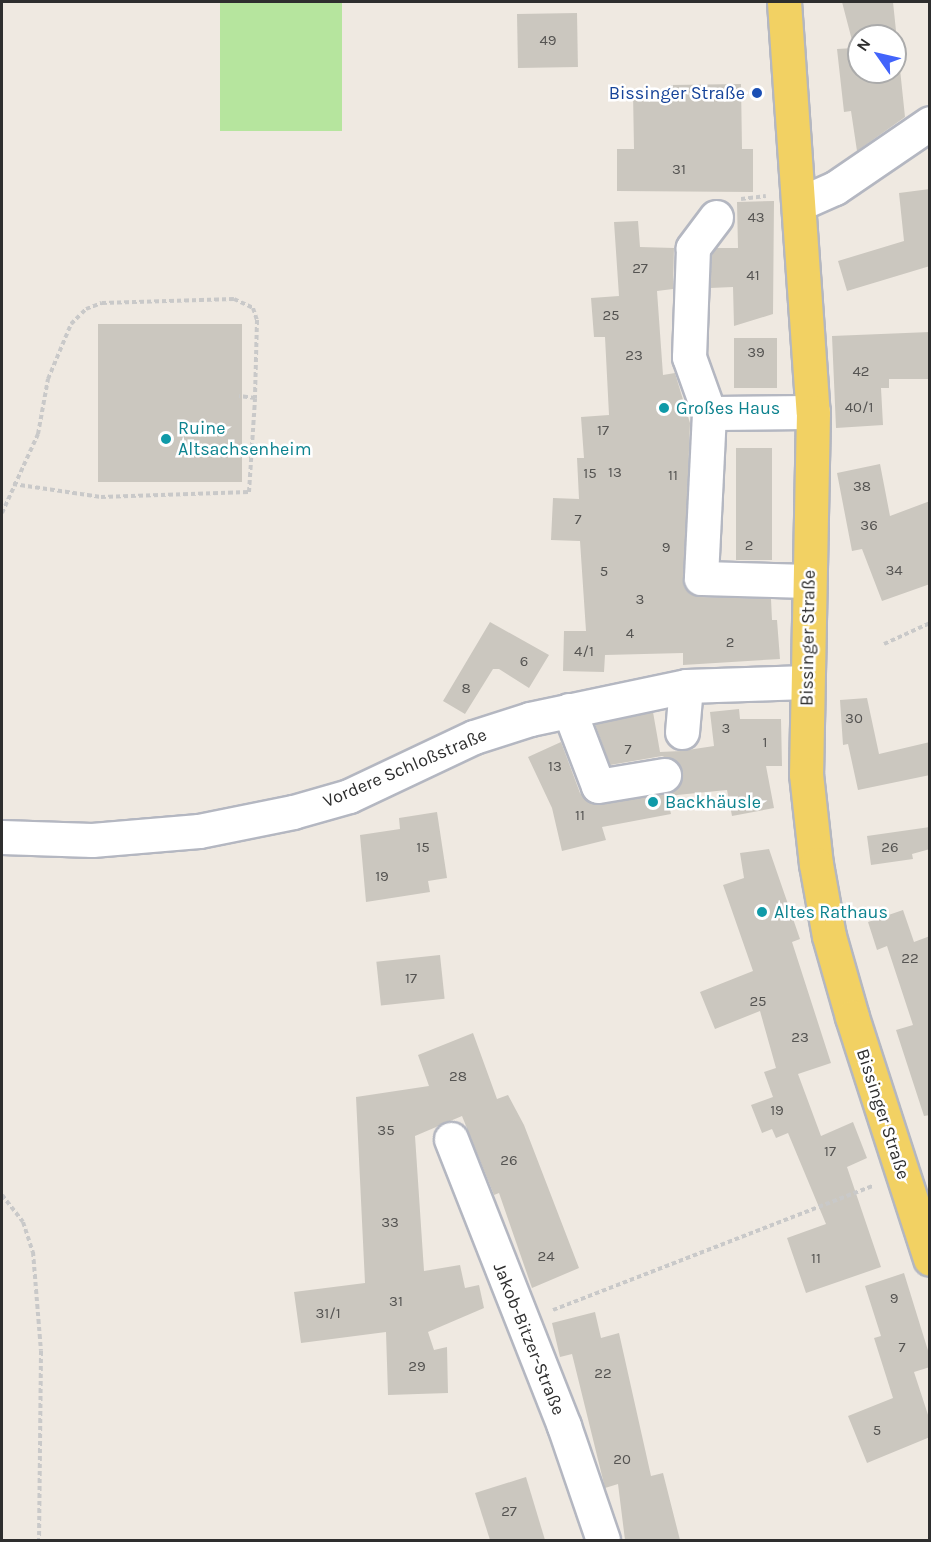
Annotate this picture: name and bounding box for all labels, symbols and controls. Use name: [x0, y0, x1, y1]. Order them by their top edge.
north arrow: [847, 24, 907, 84]
house number: 49: [539, 32, 557, 50]
text: N: [852, 35, 874, 55]
place label: Bissinger Straße: [609, 82, 745, 104]
marker: Bissinger Straße: [750, 86, 764, 100]
house number: 31: [672, 161, 686, 179]
house number: 43: [747, 209, 765, 227]
house number: 27: [632, 260, 648, 278]
house number: 41: [746, 267, 760, 285]
house number: 25: [602, 307, 620, 325]
house number: 39: [747, 344, 765, 362]
house number: 23: [625, 347, 643, 365]
house number: 42: [852, 363, 870, 381]
place label: Großes Haus: [676, 397, 780, 419]
house number: 40/1: [845, 399, 873, 417]
marker: Großes Haus: [657, 401, 671, 415]
place label: Ruine Altsachsenheim: [178, 418, 312, 460]
house number: 17: [597, 422, 609, 440]
marker: Ruine Altsachsenheim: [159, 432, 173, 446]
house number: 13: [608, 464, 622, 482]
house number: 15: [583, 465, 597, 483]
house number: 11: [668, 467, 678, 485]
house number: 38: [853, 478, 871, 496]
house number: 7: [574, 511, 582, 529]
house number: 36: [860, 517, 878, 535]
house number: 2: [745, 537, 753, 555]
house number: 9: [662, 539, 670, 557]
house number: 34: [885, 562, 903, 580]
house number: 5: [600, 563, 608, 581]
street label: Bissinger Straße: [796, 570, 820, 706]
house number: 3: [636, 591, 644, 609]
house number: 4: [626, 625, 634, 643]
house number: 2: [726, 634, 734, 652]
house number: 4/1: [574, 643, 594, 661]
house number: 6: [520, 653, 528, 671]
house number: 8: [461, 680, 471, 698]
house number: 30: [845, 710, 863, 728]
house number: 3: [722, 720, 730, 738]
street label: Vordere Schloßstraße: [320, 724, 490, 812]
house number: 1: [763, 734, 767, 752]
house number: 7: [624, 741, 632, 759]
house number: 13: [548, 758, 562, 776]
place label: Backhäusle: [665, 791, 761, 813]
marker: Backhäusle: [646, 795, 660, 809]
house number: 11: [575, 807, 585, 825]
house number: 15: [416, 839, 430, 857]
house number: 26: [881, 839, 899, 857]
house number: 19: [375, 868, 389, 886]
place label: Altes Rathaus: [774, 901, 888, 923]
marker: Altes Rathaus: [755, 905, 769, 919]
house number: 22: [901, 950, 919, 968]
house number: 17: [405, 970, 417, 988]
house number: 25: [749, 993, 767, 1011]
house number: 23: [791, 1029, 809, 1047]
street label: Bissinger Straße: [852, 1046, 914, 1182]
house number: 28: [449, 1068, 467, 1086]
house number: 19: [770, 1102, 784, 1120]
house number: 35: [377, 1122, 395, 1140]
house number: 17: [824, 1143, 836, 1161]
house number: 26: [500, 1152, 518, 1170]
house number: 33: [381, 1214, 399, 1232]
house number: 24: [537, 1248, 555, 1266]
house number: 11: [811, 1250, 821, 1268]
street label: Jakob-Bitzer-Straße: [489, 1260, 569, 1418]
house number: 9: [890, 1290, 898, 1308]
house number: 31: [389, 1293, 403, 1311]
house number: 31/1: [315, 1305, 341, 1323]
house number: 7: [898, 1339, 906, 1357]
house number: 29: [408, 1358, 426, 1376]
house number: 22: [594, 1365, 612, 1383]
house number: 5: [873, 1422, 881, 1440]
house number: 20: [613, 1451, 631, 1469]
house number: 27: [501, 1503, 517, 1521]

